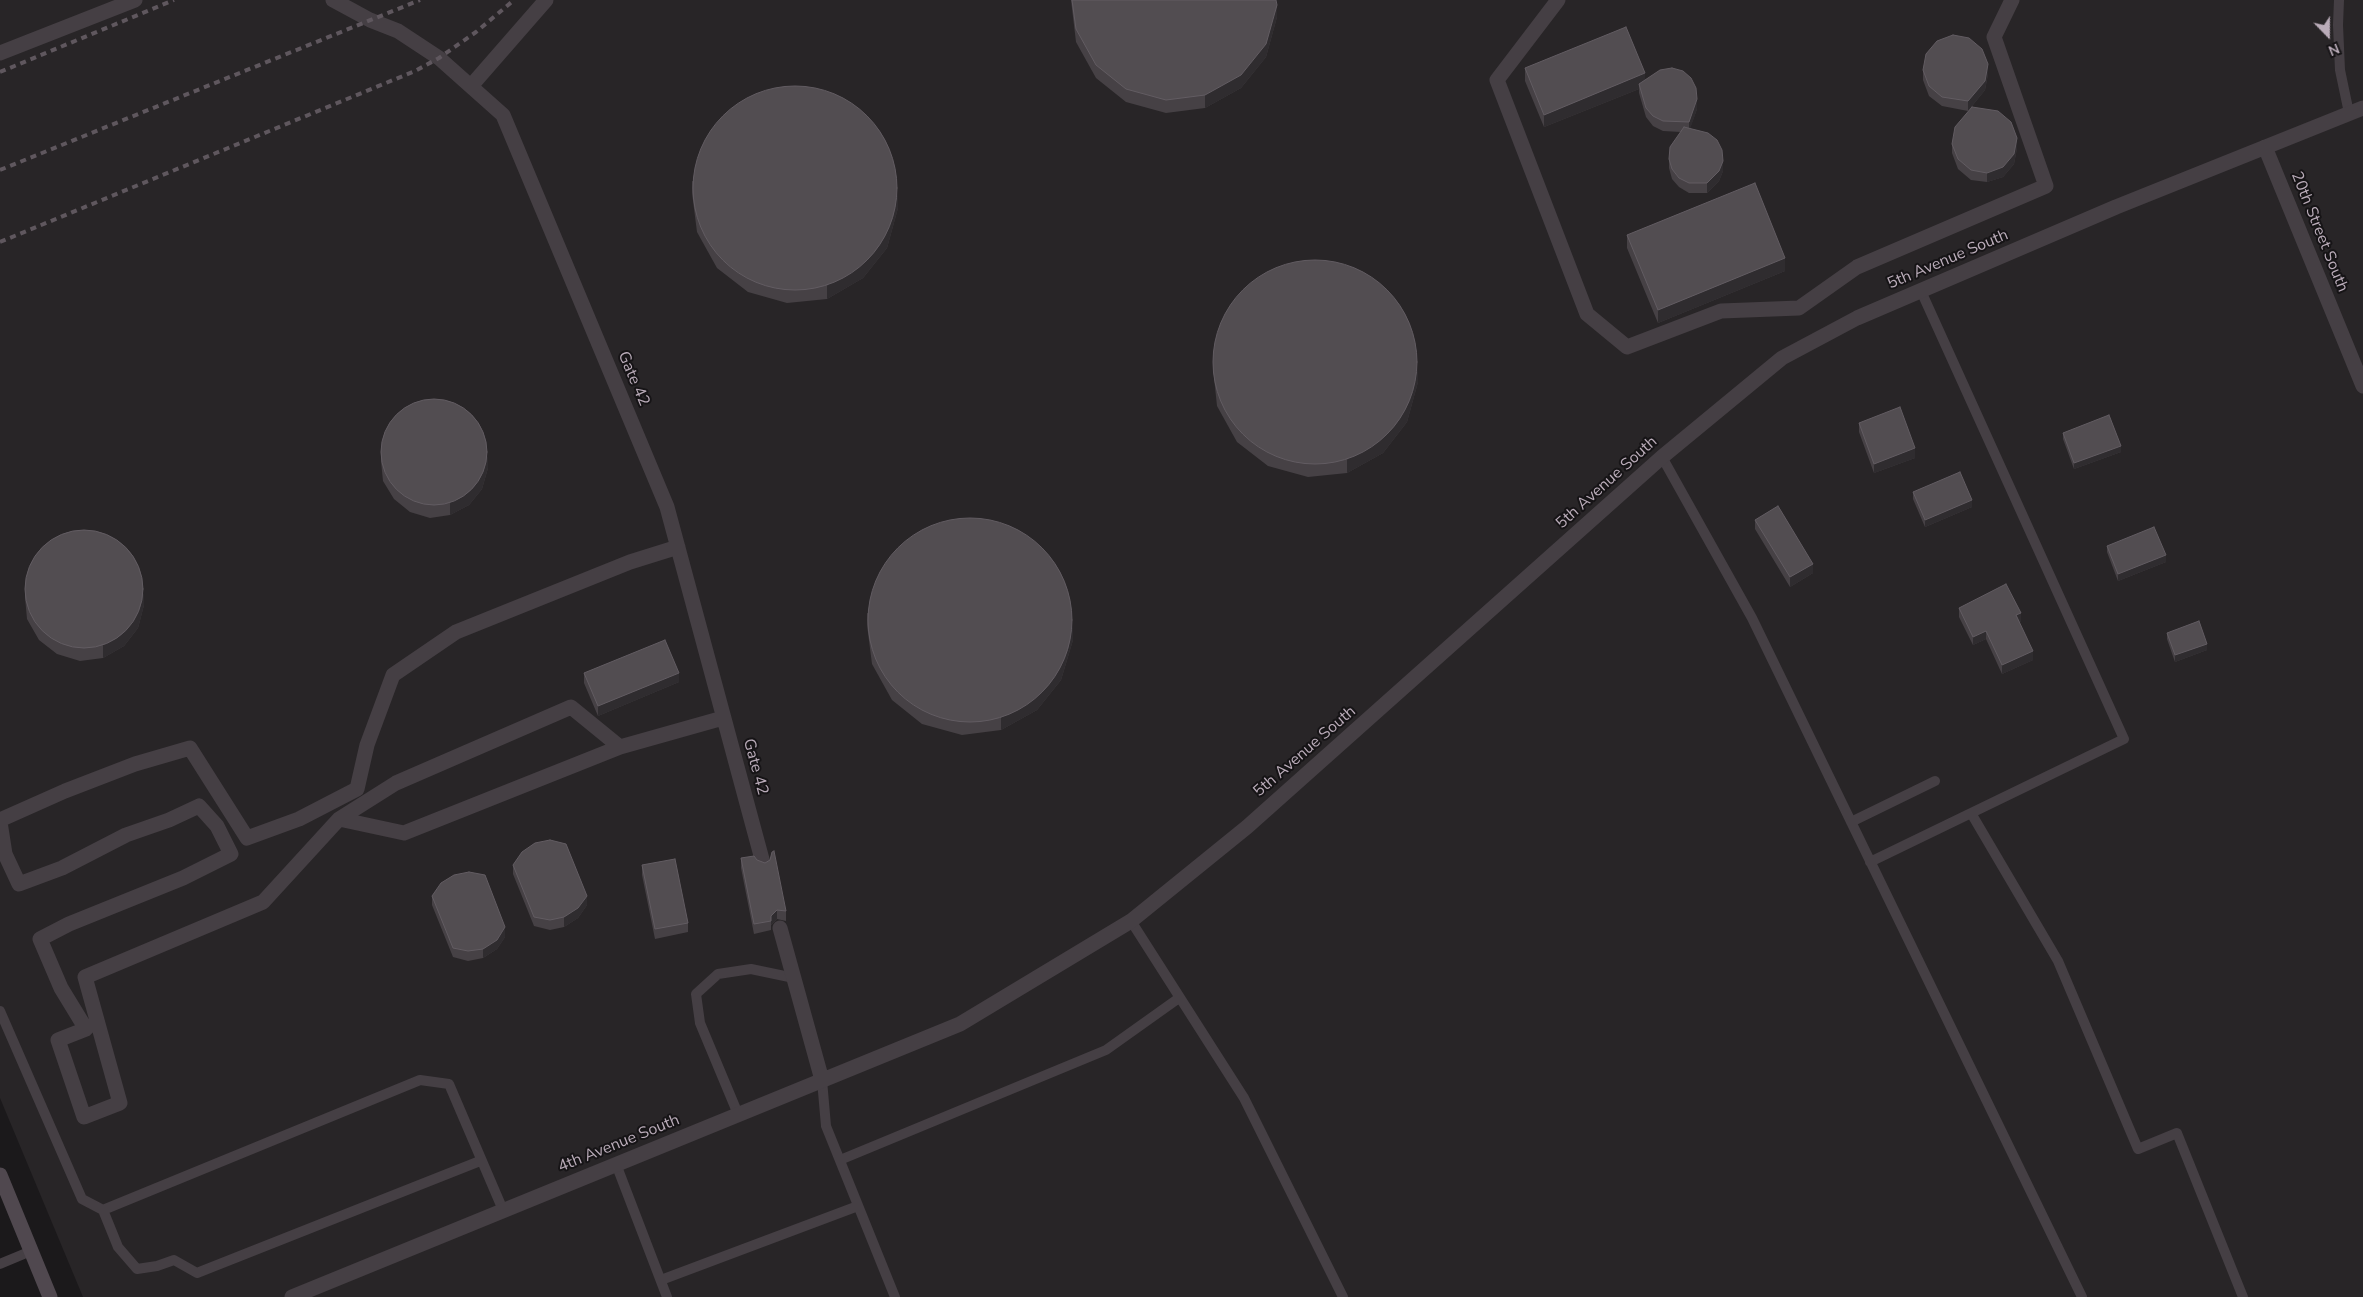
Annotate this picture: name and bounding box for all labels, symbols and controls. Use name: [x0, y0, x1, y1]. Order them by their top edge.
north arrow: [2303, 10, 2353, 60]
text: N: [2325, 39, 2342, 60]
street label: 20th Street South: [2286, 169, 2352, 295]
street label: 5th Avenue South: [1885, 226, 2011, 294]
street label: Gate 42: [613, 349, 653, 409]
street label: 5th Avenue South: [1553, 433, 1661, 533]
street label: 5th Avenue South: [1250, 702, 1360, 802]
street label: Gate 42: [738, 737, 772, 797]
street label: 4th Avenue South: [555, 1111, 683, 1177]

